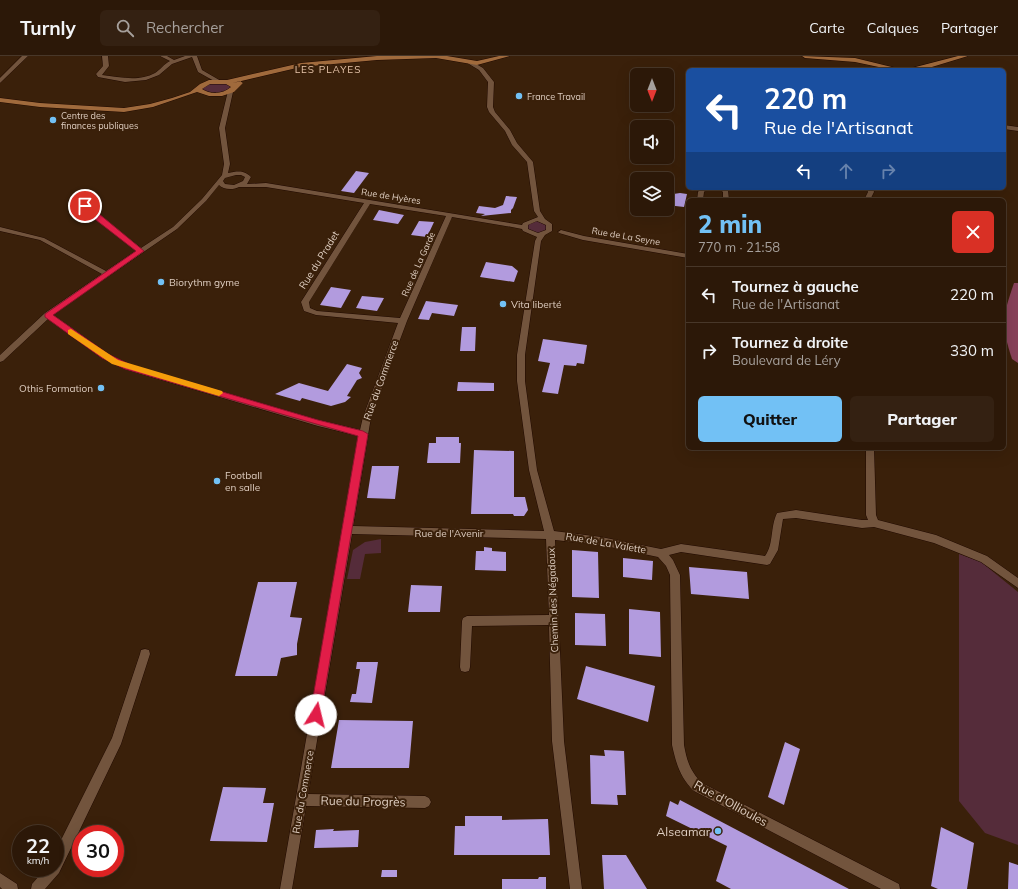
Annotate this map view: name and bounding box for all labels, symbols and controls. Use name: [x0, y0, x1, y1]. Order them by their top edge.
search box: [100, 10, 380, 46]
text: Turnly: [20, 16, 76, 40]
icon: search: [114, 17, 136, 39]
text: Rechercher: [146, 18, 224, 37]
text: Carte: [809, 19, 845, 37]
text: Calques: [867, 19, 919, 37]
text: Partager: [941, 19, 998, 37]
district label: LES PLAYES: [295, 63, 361, 76]
north arrow: [630, 68, 674, 112]
map controls: [630, 68, 674, 216]
text: 220 m: [764, 81, 847, 116]
icon: left: [698, 84, 750, 136]
marker: France Travail: [514, 91, 524, 101]
place label: France Travail: [527, 91, 585, 102]
place label: Centre des finances publiques: [61, 110, 138, 131]
marker: Centre des finances publiques: [48, 115, 58, 125]
text: Rue de l'Artisanat: [764, 116, 913, 139]
button: sound: [630, 120, 674, 164]
icon: left: [793, 160, 815, 182]
icon: ahead: [835, 160, 857, 182]
icon: right: [877, 160, 899, 182]
button: layers: [630, 172, 674, 216]
street label: Rue de Hyères: [360, 186, 422, 207]
pin: [68, 189, 102, 223]
icon: arrive: [74, 195, 96, 217]
text: 2 min: [698, 209, 762, 239]
button: close: [952, 211, 994, 253]
street label: Rue de La Seyne: [591, 225, 661, 248]
street label: Rue du Pradet: [296, 228, 342, 291]
street label: Rue de La Garde: [399, 230, 437, 298]
text: 770 m · 21:58: [698, 239, 780, 255]
place label: Biorythm gyme: [169, 276, 240, 289]
marker: Biorythm gyme: [156, 277, 166, 287]
text: Tournez à gauche: [732, 277, 859, 296]
icon: left: [698, 284, 720, 306]
text: 220 m: [950, 285, 994, 304]
text: Rue de l'Artisanat: [732, 296, 840, 312]
place label: Vita liberté: [511, 298, 561, 311]
marker: Vita liberté: [498, 299, 508, 309]
text: Tournez à droite: [732, 333, 848, 352]
street label: Rue du Commerce: [360, 338, 402, 422]
icon: right: [698, 340, 720, 362]
text: 330 m: [950, 341, 994, 360]
text: Boulevard de Léry: [732, 352, 841, 368]
place label: Othis Formation: [19, 382, 93, 395]
marker: Othis Formation: [96, 383, 106, 393]
button: Quitter: [698, 396, 842, 442]
button: Partager: [850, 396, 994, 442]
place label: Football en salle: [225, 469, 262, 494]
marker: Football en salle: [212, 476, 222, 486]
street label: Rue de l'Avenir: [414, 527, 484, 540]
street label: Rue de La Valette: [565, 530, 647, 556]
street label: Chemin des Négadoux: [545, 547, 561, 652]
position arrow: [295, 694, 337, 736]
street label: Rue du Commerce: [289, 749, 317, 835]
street label: Rue d'Ollioules: [692, 777, 770, 829]
street label: Rue du Progrès: [320, 793, 406, 809]
place label: Alseamar: [657, 824, 711, 839]
speed limit sign: 30: [72, 825, 124, 877]
marker: Alseamar: [713, 826, 723, 836]
text: 22: [26, 833, 50, 858]
text: km/h: [27, 854, 49, 867]

